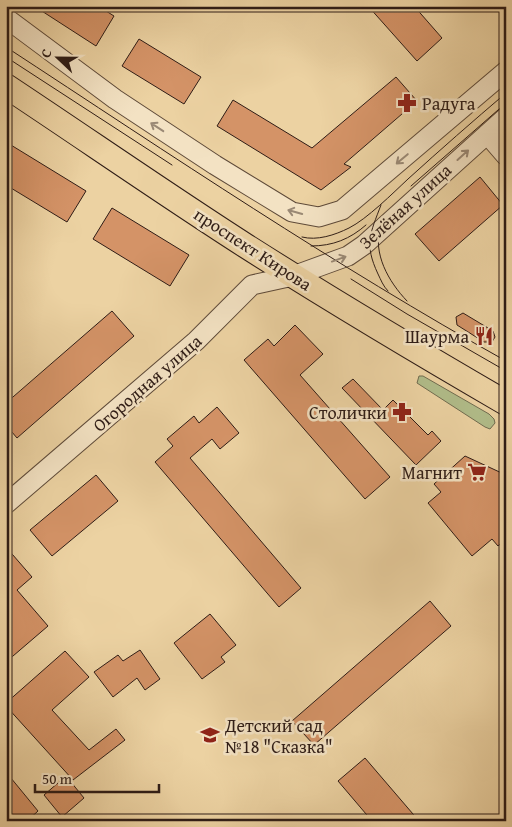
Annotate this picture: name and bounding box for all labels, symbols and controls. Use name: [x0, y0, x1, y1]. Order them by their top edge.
north arrow: [32, 32, 82, 82]
text: С: [35, 46, 57, 61]
place label: Радуга: [422, 90, 476, 117]
pharmacy icon: Радуга: [396, 92, 418, 114]
one-way arrow: [151, 122, 165, 132]
one-way arrow: [457, 149, 470, 161]
one-way arrow: [395, 154, 408, 165]
street label: Зелёная улица: [353, 157, 458, 255]
street label: проспект Кирова: [189, 201, 318, 298]
one-way arrow: [287, 207, 303, 216]
one-way arrow: [331, 254, 346, 263]
place label: Шаурма: [405, 323, 469, 350]
restaurant icon: Шаурма: [473, 325, 495, 347]
street label: Огородная улица: [86, 328, 208, 438]
place label: Столички: [309, 399, 387, 426]
pharmacy icon: Столички: [391, 401, 413, 423]
place label: Магнит: [402, 459, 462, 486]
supermarket icon: Магнит: [466, 461, 488, 483]
place label: Детский сад №18 "Сказка": [224, 712, 333, 760]
school or university icon: Детский сад №18 "Сказка": [199, 724, 221, 746]
scale bar: [35, 762, 159, 794]
text: 50 m: [42, 768, 73, 789]

